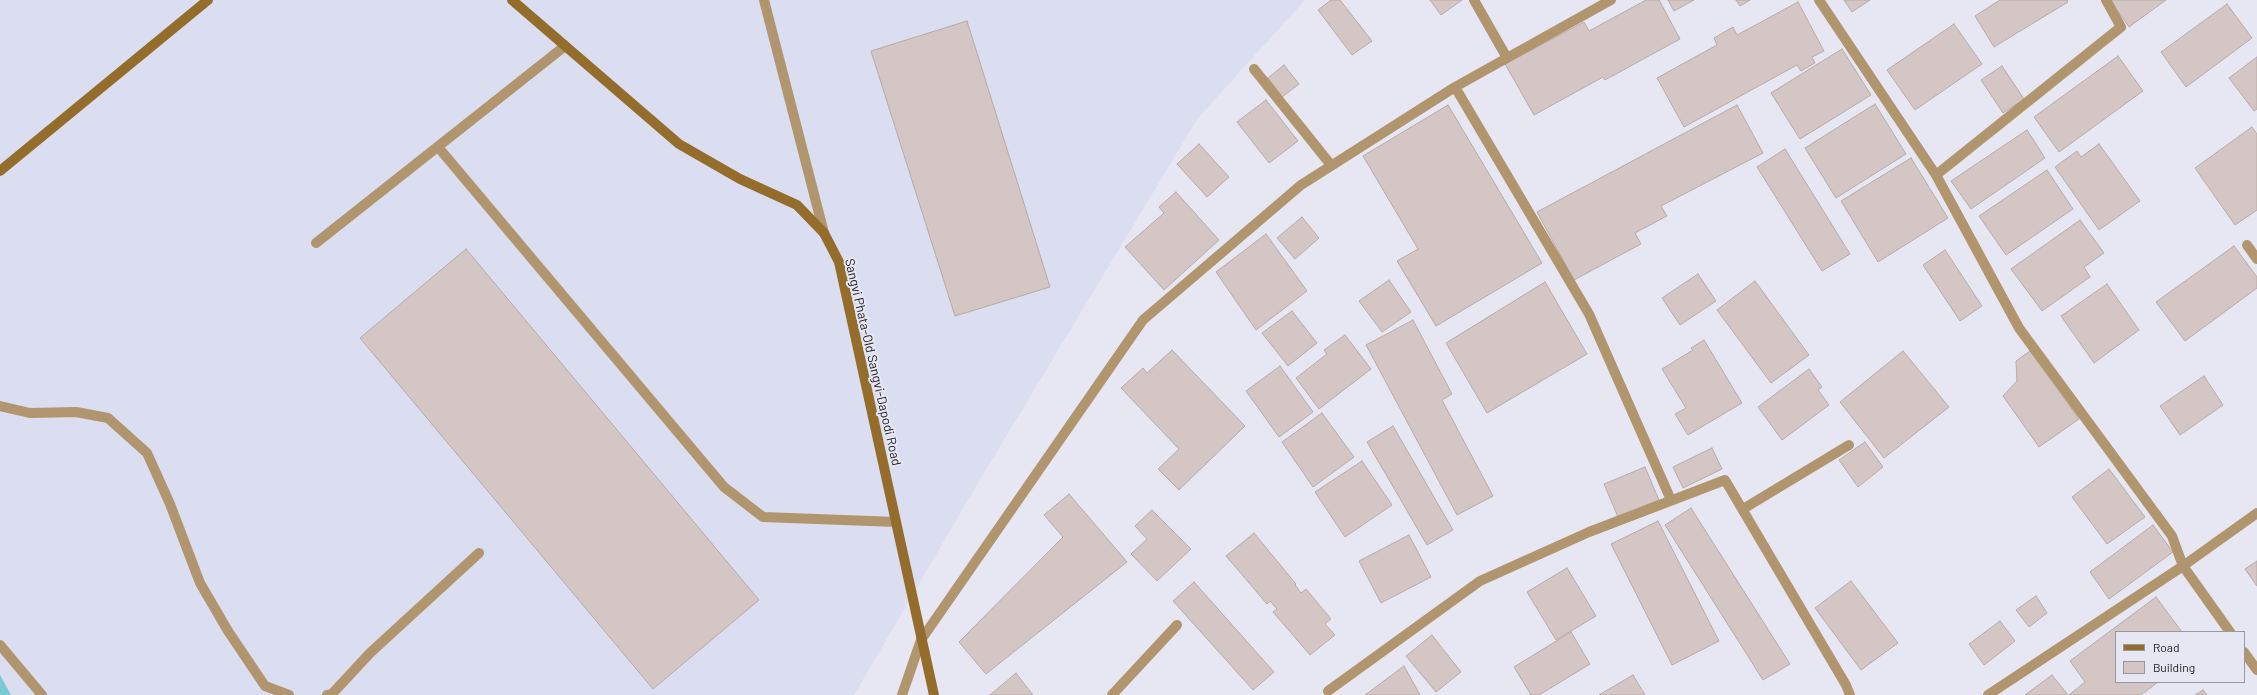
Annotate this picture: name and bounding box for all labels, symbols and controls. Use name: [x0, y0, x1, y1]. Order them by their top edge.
street label: Sangvi Phata-Old Sangvi-Dapodi Road: [842, 257, 904, 467]
legend: [2115, 631, 2245, 683]
text: Road: [2153, 640, 2180, 654]
text: Building: [2153, 660, 2195, 674]

